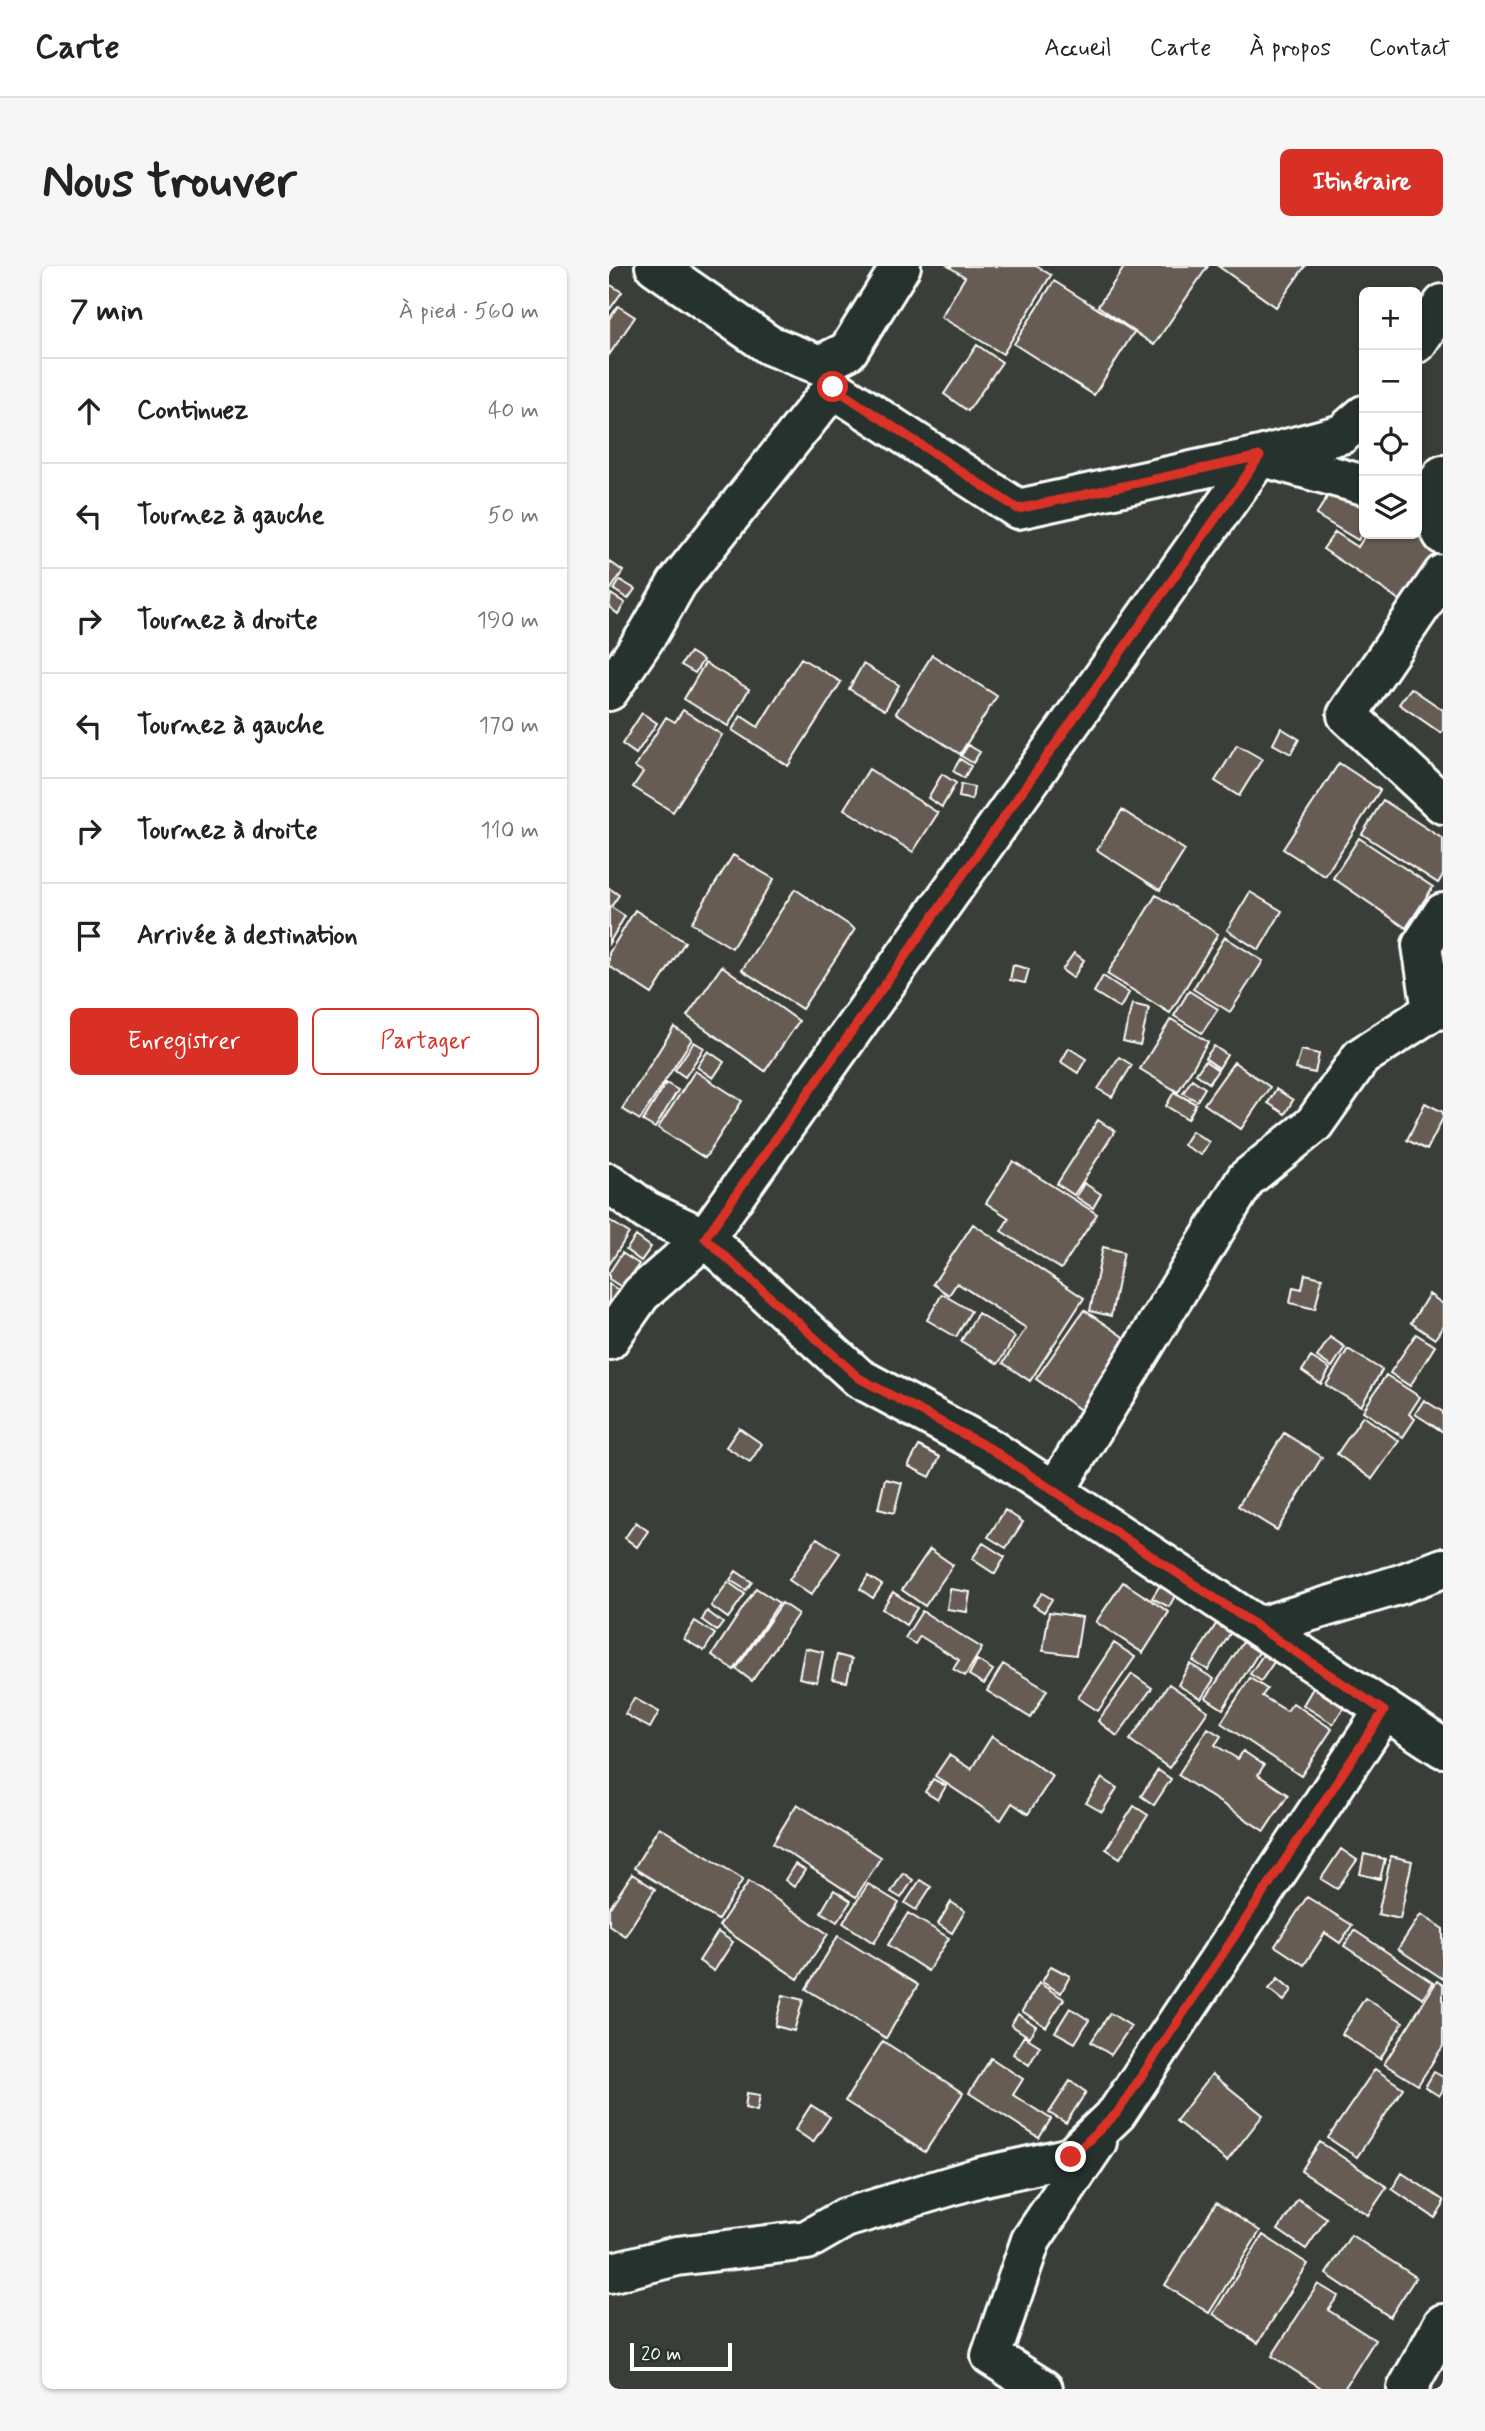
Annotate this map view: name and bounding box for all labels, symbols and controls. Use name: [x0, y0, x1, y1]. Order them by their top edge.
text: Carte: [35, 26, 120, 70]
text: Accueil: [1044, 33, 1112, 64]
text: Carte: [1150, 33, 1211, 64]
text: À propos: [1249, 33, 1331, 64]
text: Contact: [1369, 33, 1450, 64]
button: Itinéraire: [1280, 149, 1443, 216]
text: Nous trouver: [42, 150, 297, 215]
map controls: [1359, 287, 1422, 539]
button: +: [1359, 287, 1422, 350]
text: 7 min: [70, 292, 144, 331]
text: À pied · 560 m: [399, 297, 539, 327]
button: −: [1359, 350, 1422, 413]
route start: [817, 371, 848, 402]
icon: ahead: [70, 392, 108, 430]
text: Continuez: [137, 394, 248, 428]
text: 40 m: [488, 396, 539, 426]
button: locate: [1359, 413, 1422, 476]
button: layers: [1359, 476, 1422, 539]
icon: left: [70, 497, 108, 535]
text: Tournez à gauche: [137, 499, 324, 533]
text: 50 m: [488, 501, 539, 531]
icon: right: [70, 602, 108, 640]
text: Tournez à droite: [137, 604, 318, 638]
text: 190 m: [477, 606, 539, 636]
icon: left: [70, 707, 108, 745]
text: Tournez à gauche: [137, 709, 324, 743]
text: 170 m: [479, 711, 539, 741]
icon: right: [70, 812, 108, 850]
text: Tournez à droite: [137, 814, 318, 848]
text: 110 m: [480, 816, 539, 846]
icon: arrive: [70, 917, 108, 955]
text: Arrivée à destination: [137, 919, 358, 953]
button: Enregistrer: [70, 1008, 298, 1075]
button: Partager: [312, 1008, 539, 1075]
route end: [1055, 2141, 1086, 2172]
scale bar: [630, 2340, 731, 2372]
text: 20 m: [641, 2342, 681, 2367]

